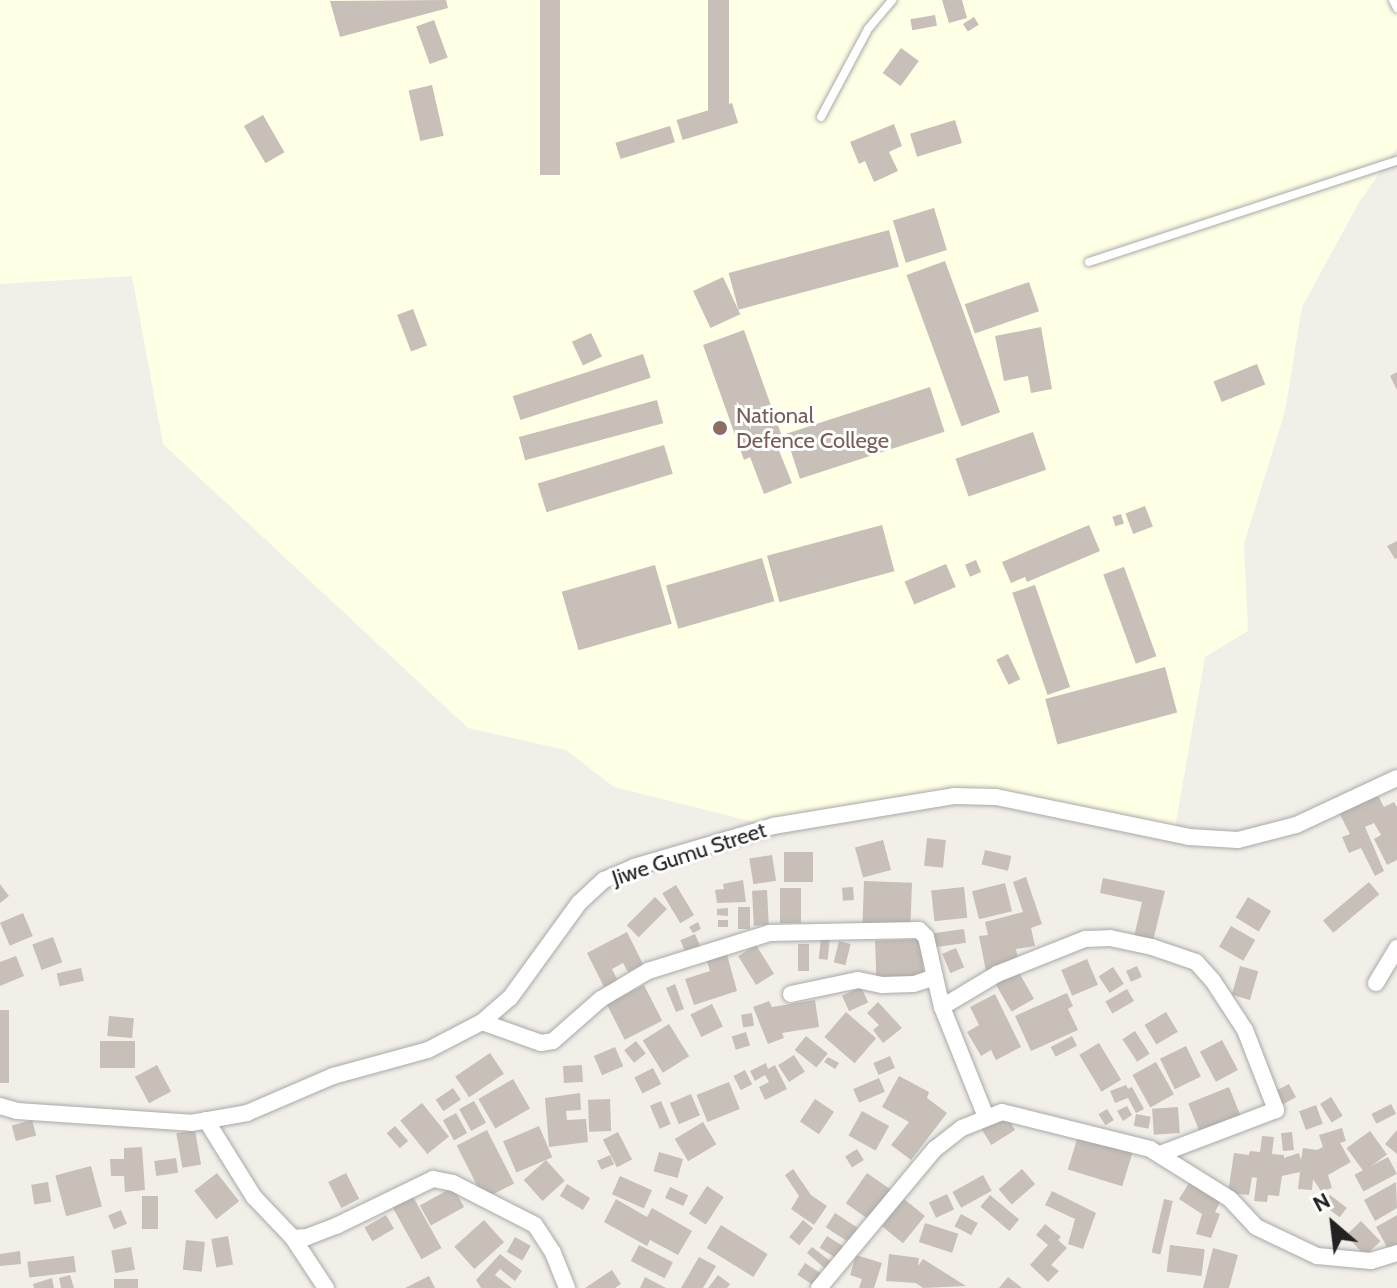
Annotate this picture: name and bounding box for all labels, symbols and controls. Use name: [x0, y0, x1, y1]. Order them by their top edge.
place label: National Defence College: [736, 402, 889, 454]
marker: National Defence College: [711, 419, 729, 437]
street label: Jiwe Gumu Street: [609, 817, 769, 891]
north arrow: [1293, 1184, 1373, 1264]
text: N: [1308, 1187, 1335, 1218]

